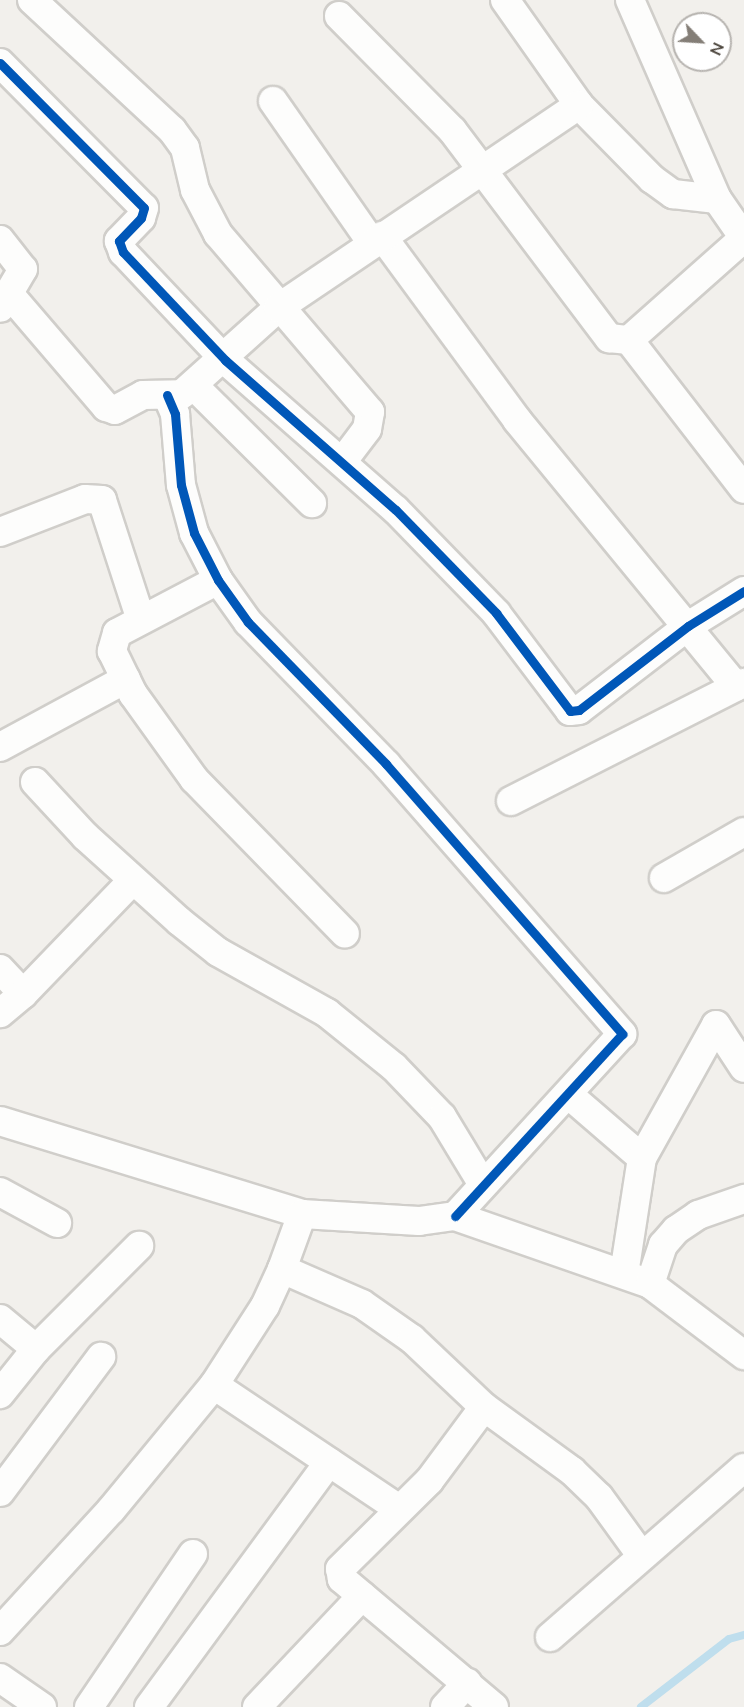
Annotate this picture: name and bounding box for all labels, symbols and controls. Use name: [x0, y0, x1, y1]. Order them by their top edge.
north arrow: [672, 12, 732, 72]
text: N: [704, 39, 729, 59]

